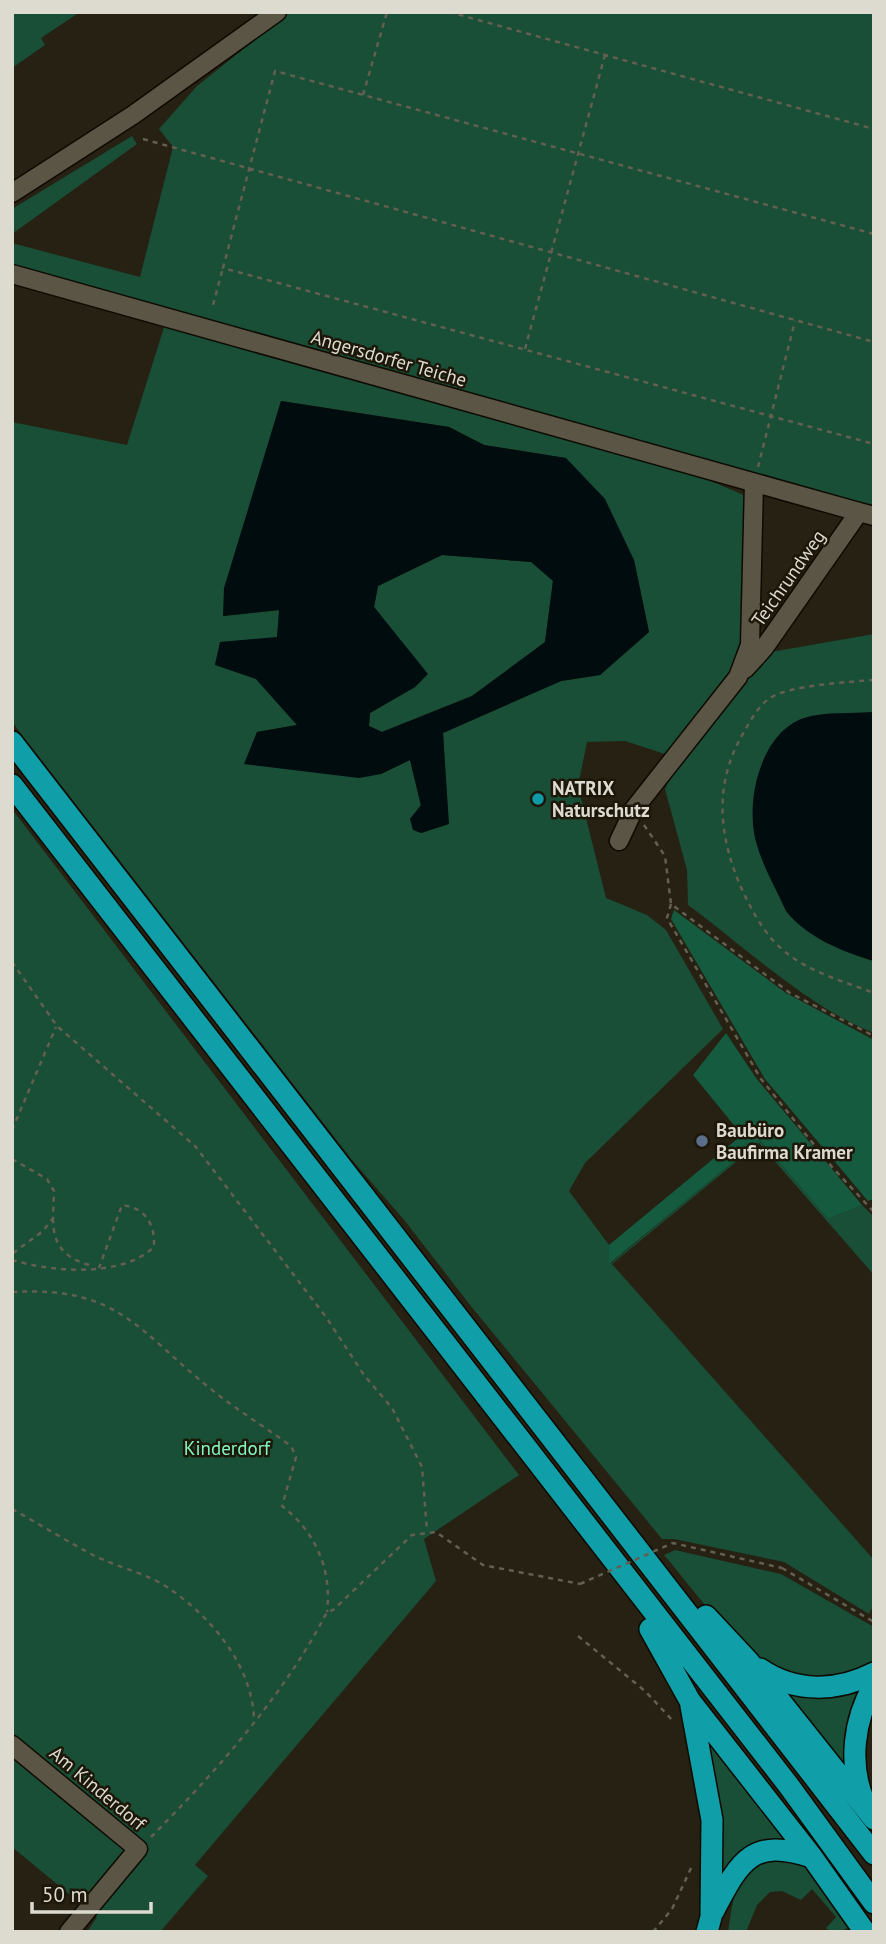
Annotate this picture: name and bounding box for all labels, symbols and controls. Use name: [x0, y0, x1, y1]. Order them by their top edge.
street label: Angersdorfer Teiche: [308, 324, 470, 392]
street label: Teichrundweg: [746, 525, 830, 631]
place label: NATRIX Naturschutz: [552, 776, 650, 822]
marker: NATRIX Naturschutz: [530, 791, 546, 807]
place label: Baubüro Baufirma Kramer: [716, 1118, 853, 1164]
marker: Baubüro Baufirma Kramer: [694, 1133, 710, 1149]
park label: Kinderdorf: [184, 1436, 271, 1460]
street label: Am Kinderdorf: [45, 1741, 152, 1836]
scale bar: [32, 1870, 150, 1914]
text: 50 m: [42, 1881, 88, 1908]

